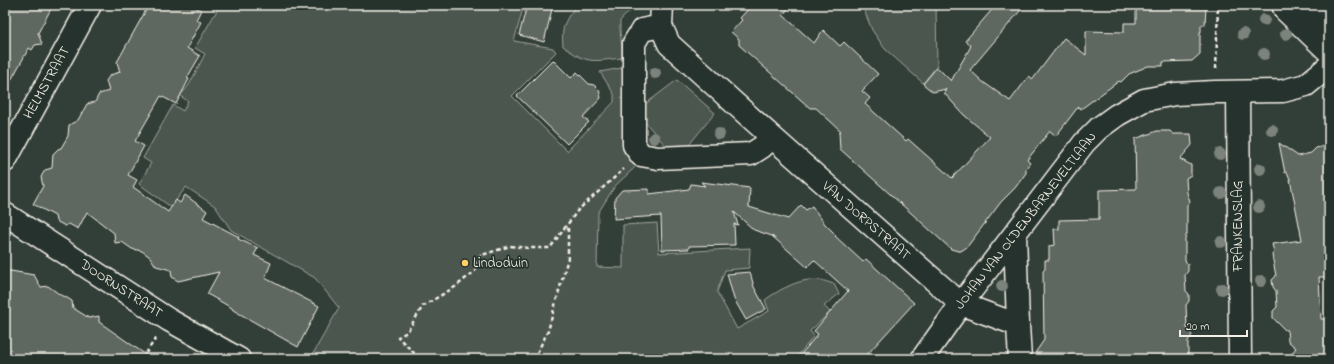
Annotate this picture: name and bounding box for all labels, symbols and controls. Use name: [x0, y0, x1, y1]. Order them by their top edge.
street label: HELMSTRAAT: [18, 43, 76, 123]
street label: JOHAN VAN OLDENBARNEVELTLAAN: [950, 128, 1102, 314]
street label: VAN DORPSTRAAT: [816, 176, 915, 266]
street label: FRANKENSLAG: [1228, 180, 1249, 273]
place label: Lindoduin: [473, 253, 528, 274]
street label: DOORNSTRAAT: [75, 254, 167, 324]
marker: Lindoduin: [460, 258, 470, 268]
scale bar: [1180, 312, 1247, 338]
text: 20 m: [1186, 318, 1209, 336]

